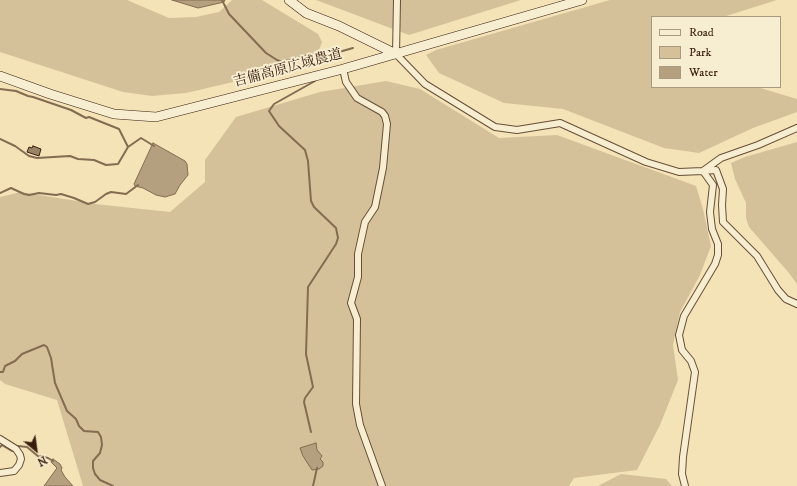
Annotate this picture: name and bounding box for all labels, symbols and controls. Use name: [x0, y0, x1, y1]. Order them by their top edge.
legend: [651, 16, 781, 88]
text: Road: [689, 25, 714, 40]
text: Park: [689, 45, 711, 60]
street label: 吉備高原広域農道: [232, 46, 344, 92]
text: Water: [689, 65, 718, 80]
north arrow: [16, 430, 56, 470]
text: N: [34, 452, 49, 469]

